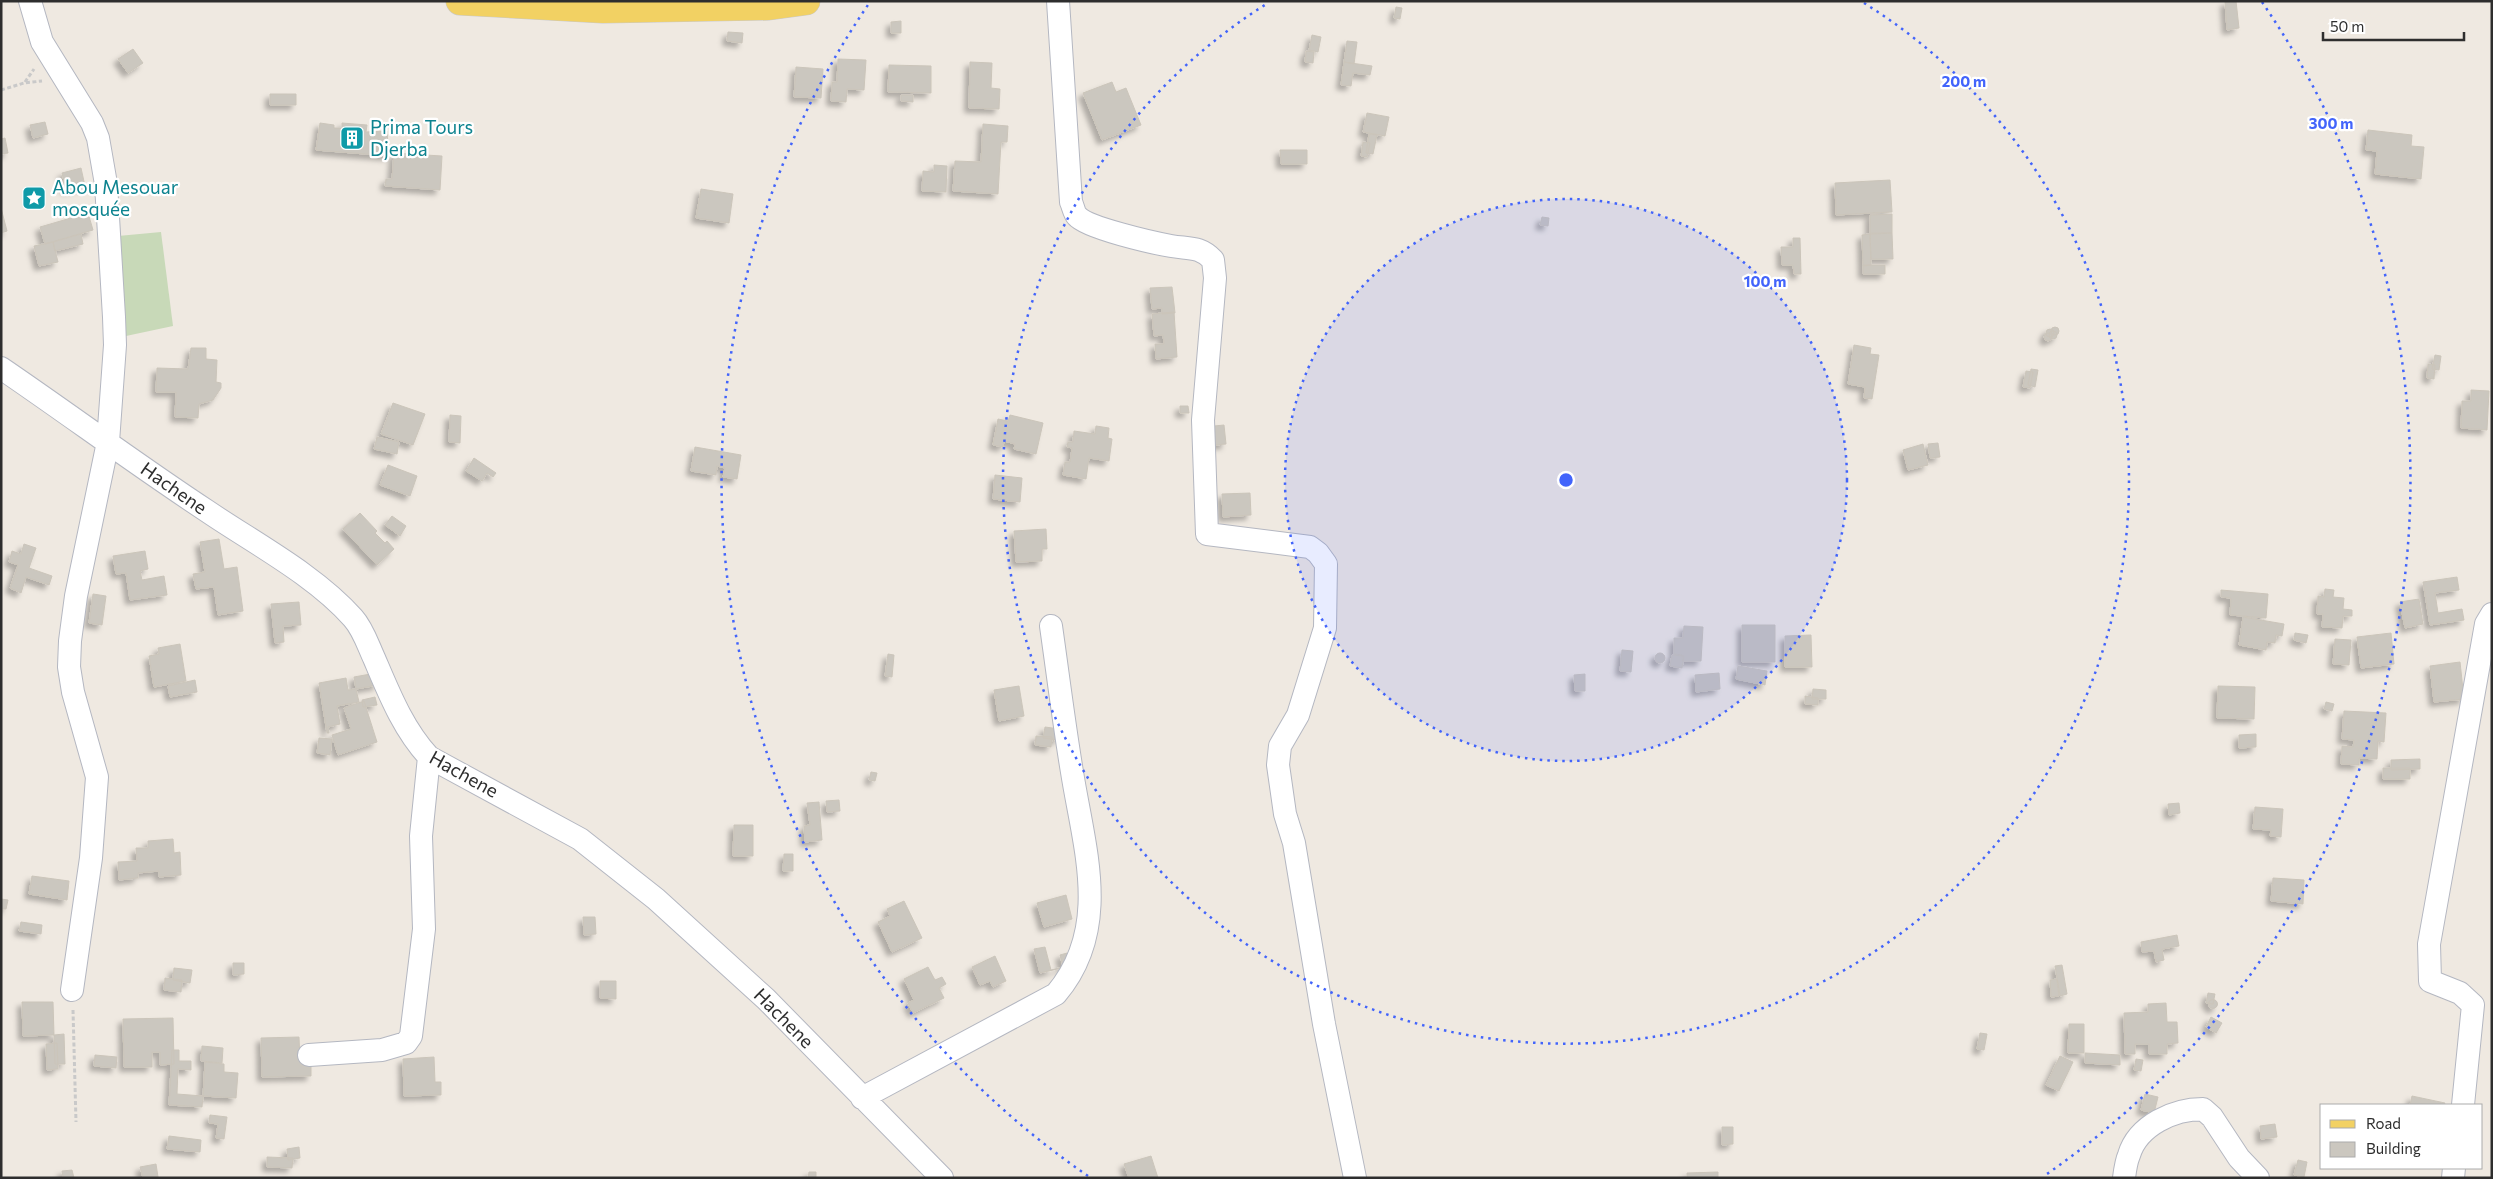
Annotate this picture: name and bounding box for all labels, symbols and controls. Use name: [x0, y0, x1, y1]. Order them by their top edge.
scale bar: [2323, 10, 2464, 42]
text: 50 m: [2330, 17, 2364, 35]
text: 200 m: [1942, 72, 1986, 90]
text: 300 m: [2309, 114, 2353, 132]
place label: Prima Tours Djerba: [370, 115, 473, 160]
building icon: Prima Tours Djerba: [339, 125, 365, 151]
place label: Abou Mesouar mosquée: [52, 175, 179, 220]
place icon: Abou Mesouar mosquée: [21, 185, 47, 211]
text: 100 m: [1744, 272, 1786, 290]
street label: Hachene: [137, 457, 212, 519]
centre of rings: [1557, 471, 1575, 489]
street label: Hachene: [426, 745, 503, 802]
street label: Hachene: [750, 983, 819, 1052]
legend: [2320, 1104, 2483, 1169]
text: Road: [2366, 1114, 2401, 1132]
text: Building: [2366, 1139, 2421, 1157]

